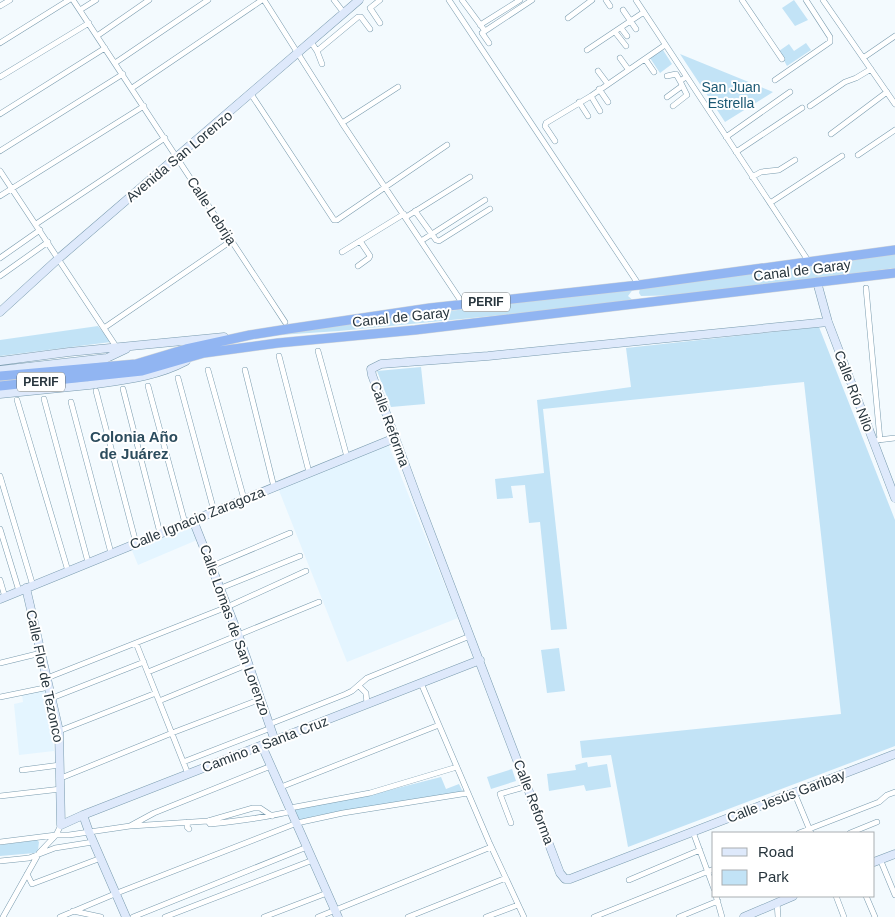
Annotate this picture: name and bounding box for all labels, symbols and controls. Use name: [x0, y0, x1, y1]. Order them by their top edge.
park label: San Juan Estrella: [701, 79, 761, 111]
street label: Avenida San Lorenzo: [123, 107, 235, 205]
street label: Calle Lebrija: [184, 174, 240, 248]
street label: Canal de Garay: [752, 256, 852, 284]
road number: PERIF: [462, 292, 510, 312]
street label: Canal de Garay: [351, 304, 451, 330]
street label: Calle Río Nilo: [831, 348, 877, 434]
road number: PERIF: [17, 372, 65, 392]
street label: Calle Reforma: [367, 379, 413, 469]
district label: Colonia Año de Juárez: [90, 428, 178, 462]
street label: Calle Ignacio Zaragoza: [127, 484, 267, 552]
street label: Calle Lomas de San Lorenzo: [197, 542, 273, 718]
street label: Calle Flor de Tezonco: [23, 608, 67, 744]
street label: Camino a Santa Cruz: [200, 713, 330, 775]
street label: Calle Reforma: [510, 757, 558, 847]
street label: Calle Jesús Garibay: [725, 766, 847, 826]
legend: [712, 832, 875, 897]
text: Road: [758, 843, 794, 860]
text: Park: [758, 868, 789, 885]

